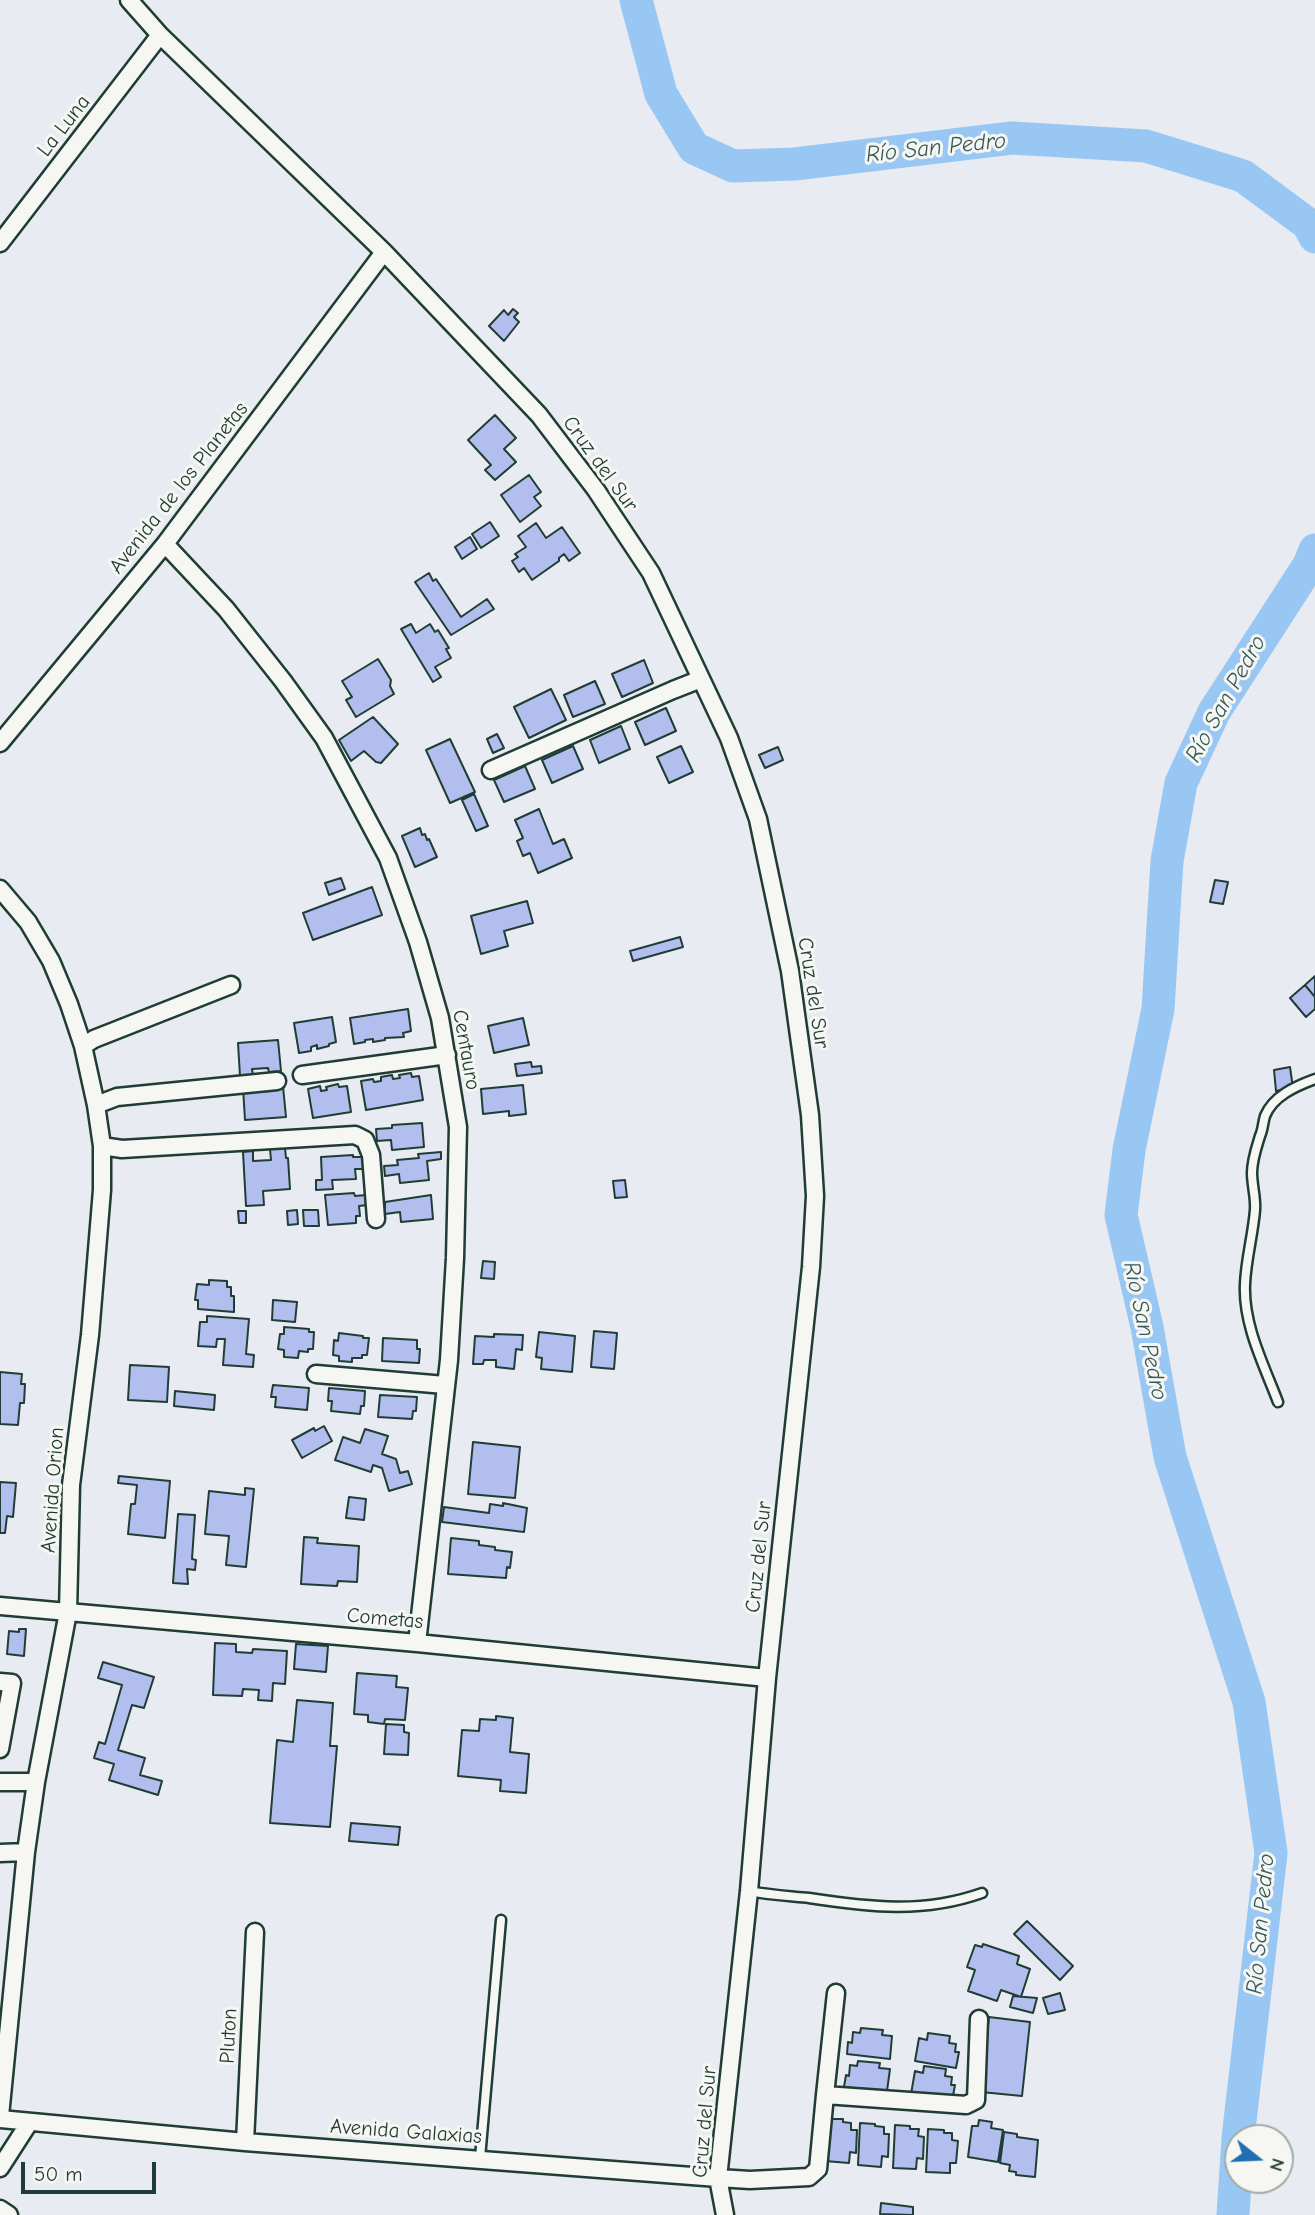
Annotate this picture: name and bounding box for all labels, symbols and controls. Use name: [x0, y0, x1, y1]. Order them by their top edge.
street label: La Luna: [32, 90, 96, 162]
water label: Río San Pedro: [865, 127, 1007, 169]
street label: Avenida de los Planetas: [104, 397, 254, 579]
street label: Cruz del Sur: [557, 411, 643, 517]
water label: Río San Pedro: [1180, 631, 1272, 767]
street label: Cruz del Sur: [792, 936, 834, 1050]
street label: Centauro: [447, 1008, 485, 1092]
water label: Río San Pedro: [1117, 1259, 1173, 1403]
street label: Avenida Orion: [36, 1426, 70, 1554]
street label: Cruz del Sur: [741, 1500, 777, 1614]
street label: Cometas: [346, 1603, 424, 1635]
water label: Río San Pedro: [1241, 1853, 1281, 1995]
street label: Pluton: [215, 2008, 243, 2064]
street label: Cruz del Sur: [688, 2065, 722, 2179]
street label: Avenida Galaxias: [329, 2114, 483, 2150]
north arrow: [1224, 2124, 1294, 2194]
scale bar: [24, 2148, 159, 2192]
text: N: [1265, 2156, 1289, 2174]
text: 50 m: [34, 2162, 83, 2186]

